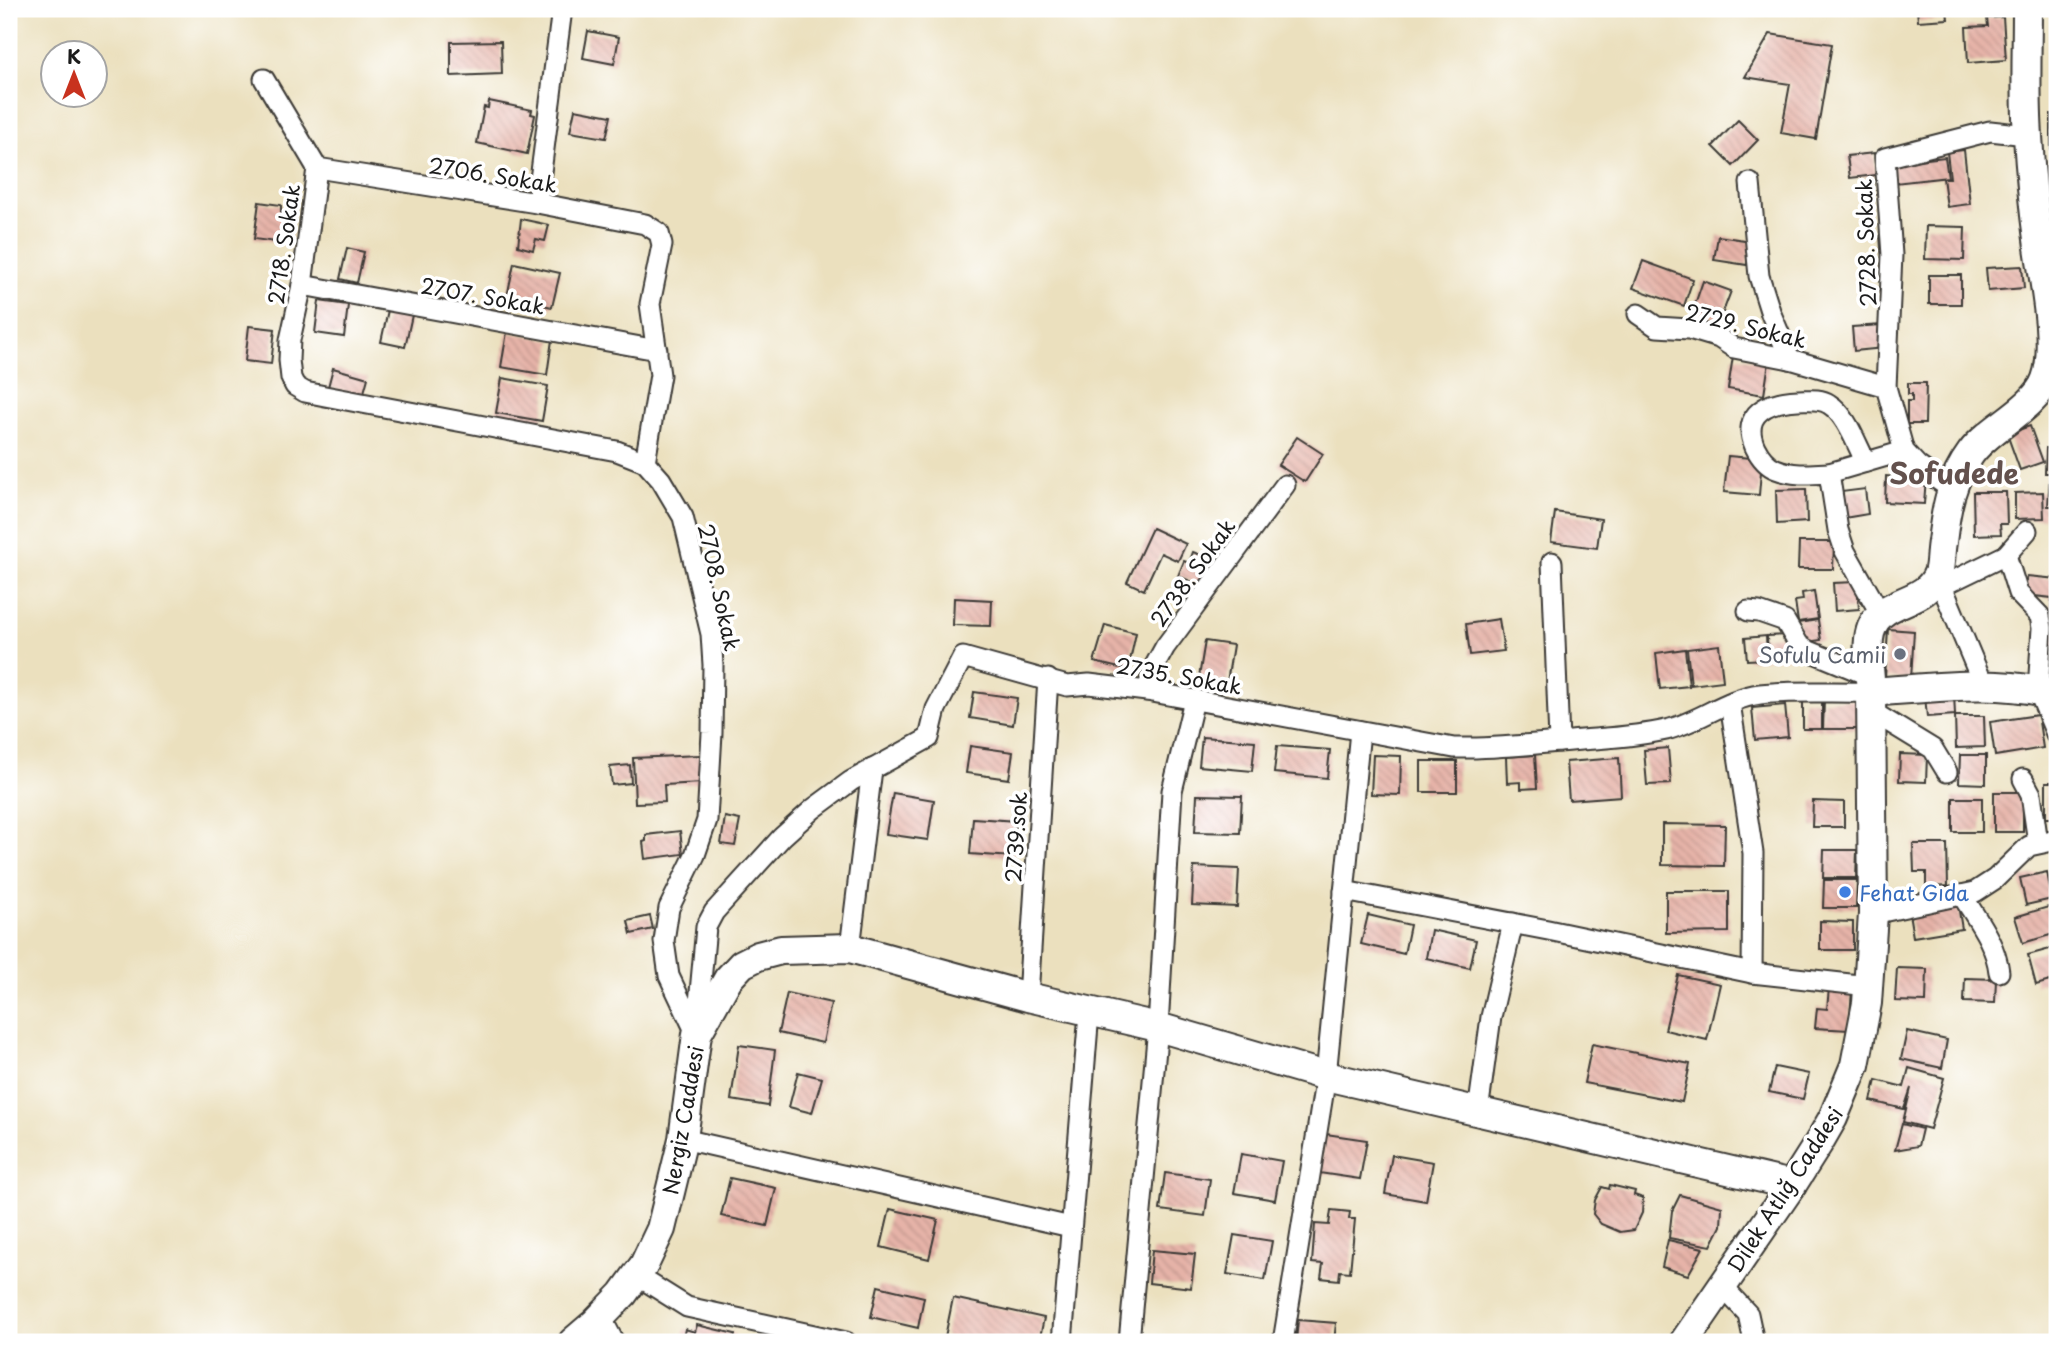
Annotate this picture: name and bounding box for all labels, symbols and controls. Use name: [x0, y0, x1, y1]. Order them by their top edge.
north arrow: [38, 38, 108, 108]
text: K: [67, 42, 81, 70]
street label: 2706. Sokak: [427, 148, 559, 200]
street label: 2728. Sokak: [1847, 179, 1883, 307]
street label: 2718. Sokak: [259, 182, 307, 306]
street label: 2707. Sokak: [419, 268, 547, 322]
street label: 2729. Sokak: [1682, 294, 1810, 356]
district label: Sofudede: [1889, 451, 2019, 494]
street label: 2738. Sokak: [1142, 511, 1242, 633]
street label: 2708. Sokak: [691, 520, 749, 654]
place label: Sofulu Camii: [1758, 638, 1886, 670]
marker: Sofulu Camii: [1892, 646, 1908, 662]
street label: 2735. Sokak: [1113, 648, 1245, 702]
street label: 2739.sok: [996, 790, 1034, 884]
place label: Fehat Gıda: [1859, 876, 1969, 908]
marker: Fehat Gıda: [1837, 884, 1853, 900]
street label: Nergiz Caddesi: [653, 1043, 711, 1197]
street label: Dilek Atlığ Caddesi: [1718, 1100, 1850, 1278]

